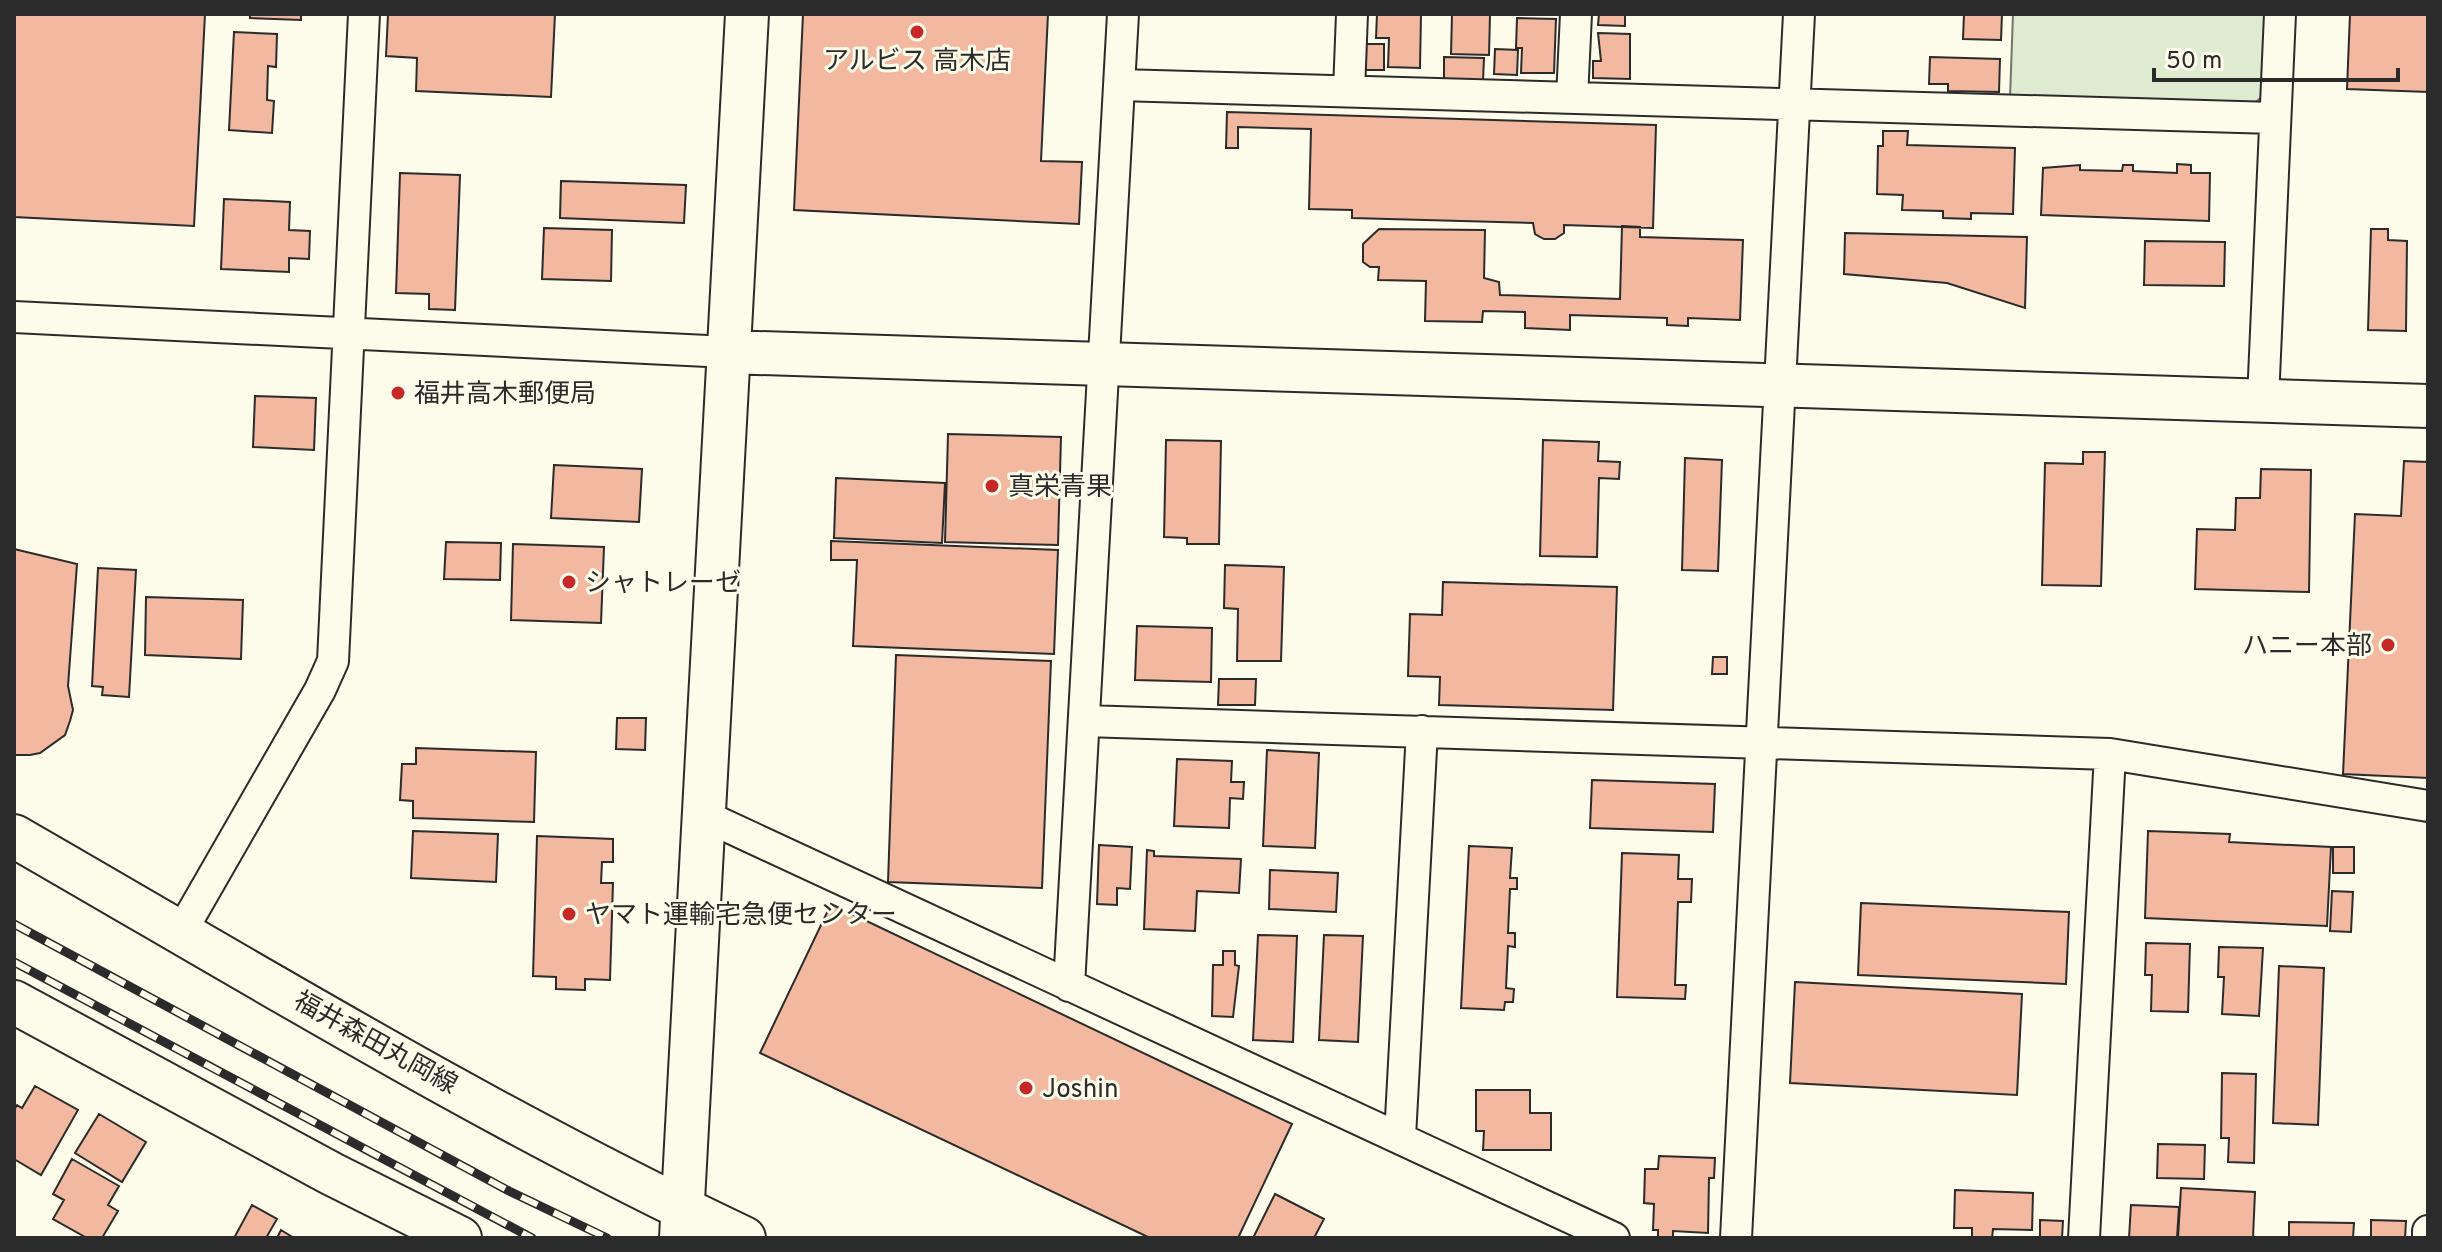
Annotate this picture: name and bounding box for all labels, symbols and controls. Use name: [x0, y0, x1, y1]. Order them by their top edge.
marker: アルビス 高木店: [908, 23, 926, 41]
scale bar: [2154, 32, 2398, 82]
place label: アルビス 高木店: [823, 46, 1011, 79]
text: 50 m: [2166, 47, 2222, 77]
place label: 福井高木郵便局: [414, 379, 596, 412]
marker: 福井高木郵便局: [389, 384, 407, 402]
place label: 真栄青果: [1008, 472, 1112, 505]
marker: 真栄青果: [983, 477, 1001, 495]
place label: シャトレーゼ: [585, 568, 741, 601]
marker: シャトレーゼ: [560, 573, 578, 591]
place label: ハニー本部: [2242, 631, 2372, 664]
marker: ハニー本部: [2379, 636, 2397, 654]
place label: ヤマト運輸宅急便センター: [585, 900, 897, 933]
marker: ヤマト運輸宅急便センター: [560, 905, 578, 923]
street label: 福井森田丸岡線: [287, 986, 462, 1103]
place label: Joshin: [1042, 1074, 1119, 1107]
marker: Joshin: [1017, 1079, 1035, 1097]

